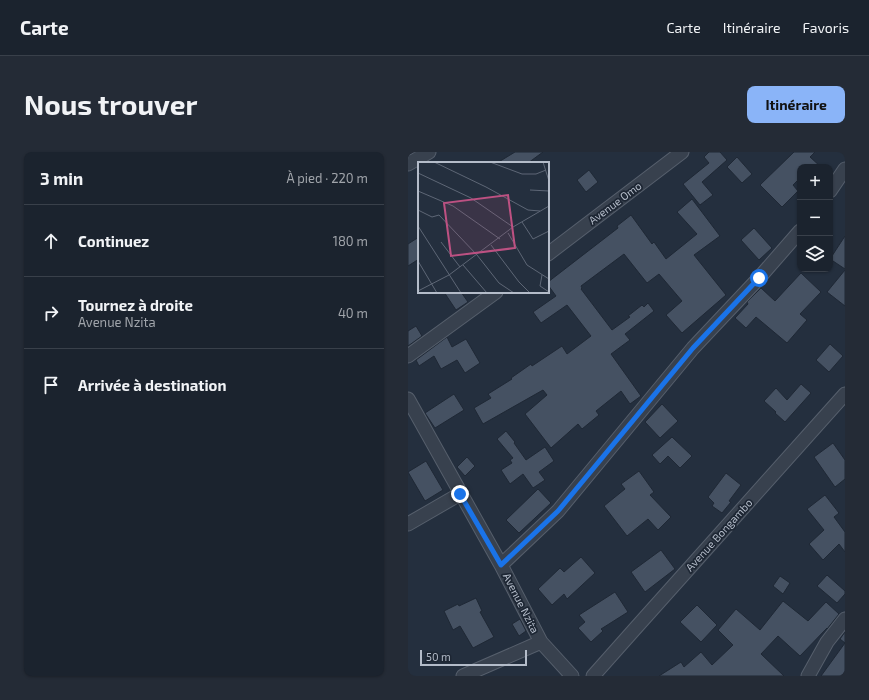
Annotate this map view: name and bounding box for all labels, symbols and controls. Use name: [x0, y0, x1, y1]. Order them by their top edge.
text: Carte: [20, 16, 69, 39]
text: Carte: [667, 19, 701, 36]
text: Itinéraire: [723, 19, 781, 36]
text: Favoris: [803, 19, 849, 36]
button: Itinéraire: [747, 86, 845, 123]
text: Nous trouver: [24, 87, 197, 121]
inset map: [418, 162, 549, 293]
map controls: [797, 164, 833, 272]
button: +: [797, 164, 833, 200]
text: 3 min: [40, 168, 83, 188]
text: À pied · 220 m: [287, 170, 368, 186]
street label: Avenue Omo: [586, 179, 644, 227]
button: −: [797, 200, 833, 236]
icon: ahead: [40, 230, 62, 252]
text: Continuez: [78, 232, 149, 250]
text: 180 m: [333, 233, 368, 249]
button: layers: [797, 236, 833, 272]
route start: [750, 269, 768, 287]
text: Tournez à droite: [78, 296, 193, 314]
icon: right: [40, 302, 62, 324]
text: 40 m: [338, 305, 368, 321]
text: Avenue Nzita: [78, 314, 156, 330]
icon: arrive: [40, 374, 62, 396]
text: Arrivée à destination: [78, 376, 226, 394]
route end: [451, 485, 469, 503]
street label: Avenue Bongambo: [683, 496, 755, 574]
street label: Avenue Nzita: [501, 571, 542, 635]
scale bar: [420, 648, 527, 667]
text: 50 m: [426, 650, 451, 663]

